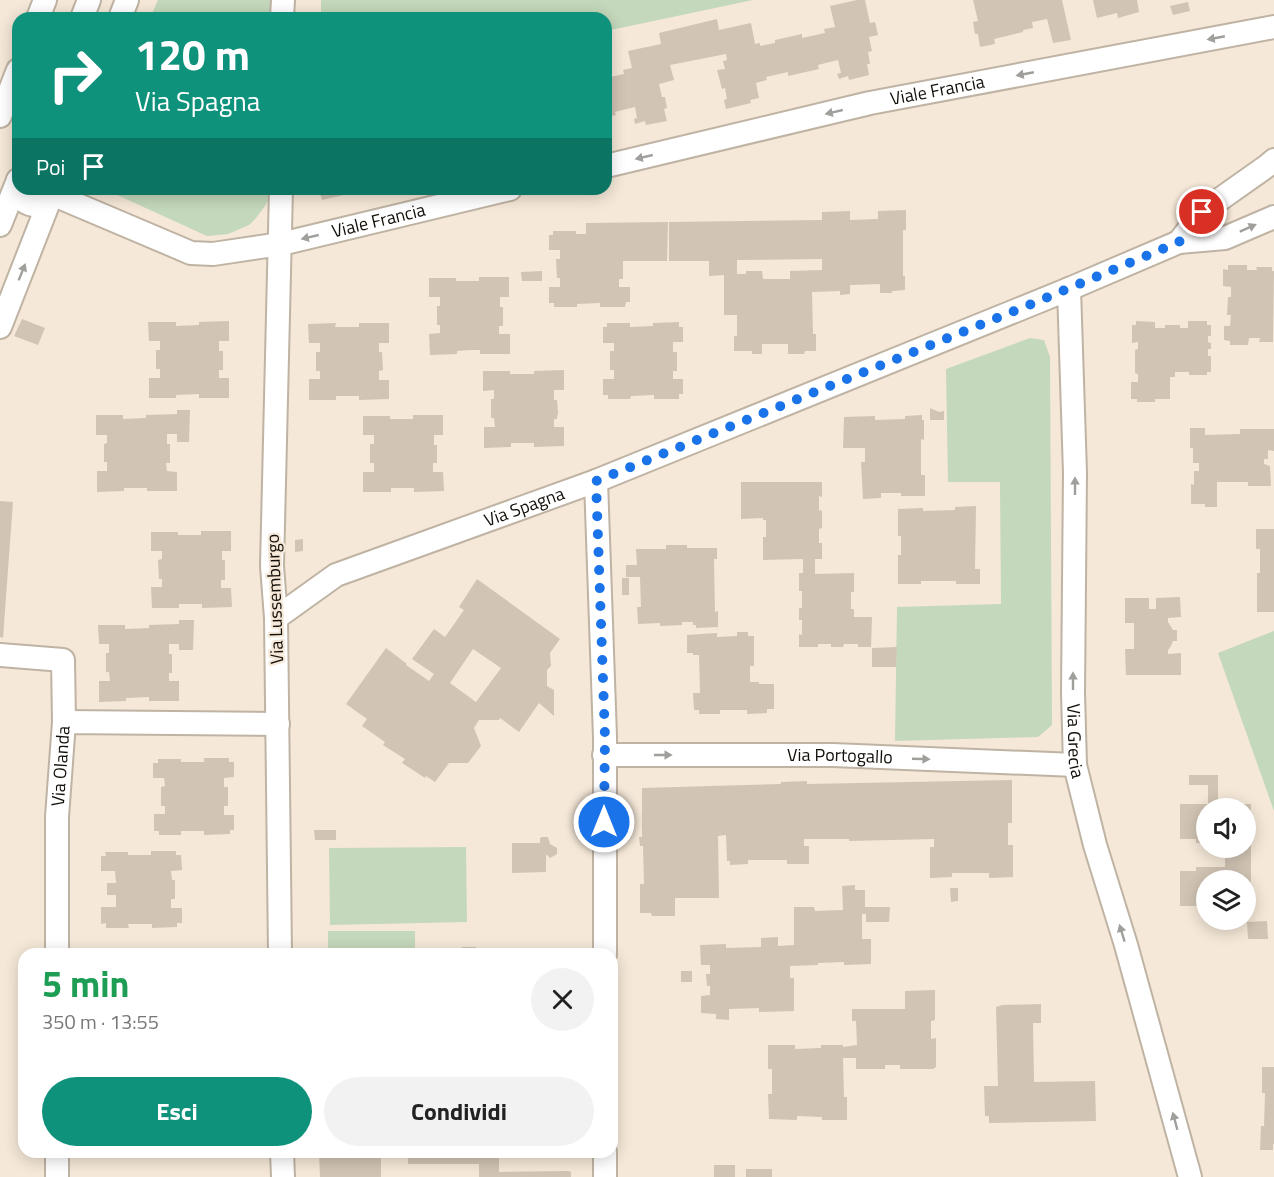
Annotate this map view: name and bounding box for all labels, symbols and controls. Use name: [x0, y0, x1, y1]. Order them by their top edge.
text: 120 m: [135, 22, 250, 86]
one-way arrow: [1207, 34, 1226, 43]
icon: right: [36, 36, 114, 114]
street label: Viale Francia: [888, 68, 987, 112]
one-way arrow: [1015, 70, 1034, 79]
text: Via Spagna: [135, 80, 260, 121]
one-way arrow: [824, 107, 843, 117]
text: Poi: [36, 150, 65, 184]
icon: arrive: [77, 150, 110, 183]
one-way arrow: [635, 153, 653, 163]
pin: [1176, 186, 1227, 237]
icon: arrive: [1185, 195, 1218, 228]
street label: Viale Francia: [329, 196, 428, 244]
one-way arrow: [1239, 223, 1257, 233]
one-way arrow: [301, 232, 319, 242]
one-way arrow: [17, 263, 27, 281]
one-way arrow: [1070, 477, 1079, 496]
street label: Via Spagna: [480, 480, 568, 533]
street label: Via Lussemburgo: [259, 533, 290, 665]
one-way arrow: [1068, 672, 1078, 691]
street label: Via Grecia: [1060, 703, 1092, 781]
street label: Via Olanda: [44, 725, 77, 807]
street label: Via Portogallo: [787, 741, 893, 770]
one-way arrow: [653, 750, 672, 760]
one-way arrow: [911, 754, 930, 763]
position arrow: [572, 790, 636, 854]
map controls: [1196, 798, 1256, 930]
button: sound: [1196, 798, 1256, 858]
button: layers: [1196, 870, 1256, 930]
one-way arrow: [1117, 924, 1127, 942]
text: 5 min: [42, 956, 129, 1011]
button: close: [531, 968, 594, 1031]
text: 350 m · 13:55: [42, 1006, 159, 1037]
button: Esci: [42, 1077, 312, 1146]
button: Condividi: [324, 1077, 594, 1146]
one-way arrow: [1169, 1111, 1179, 1130]

